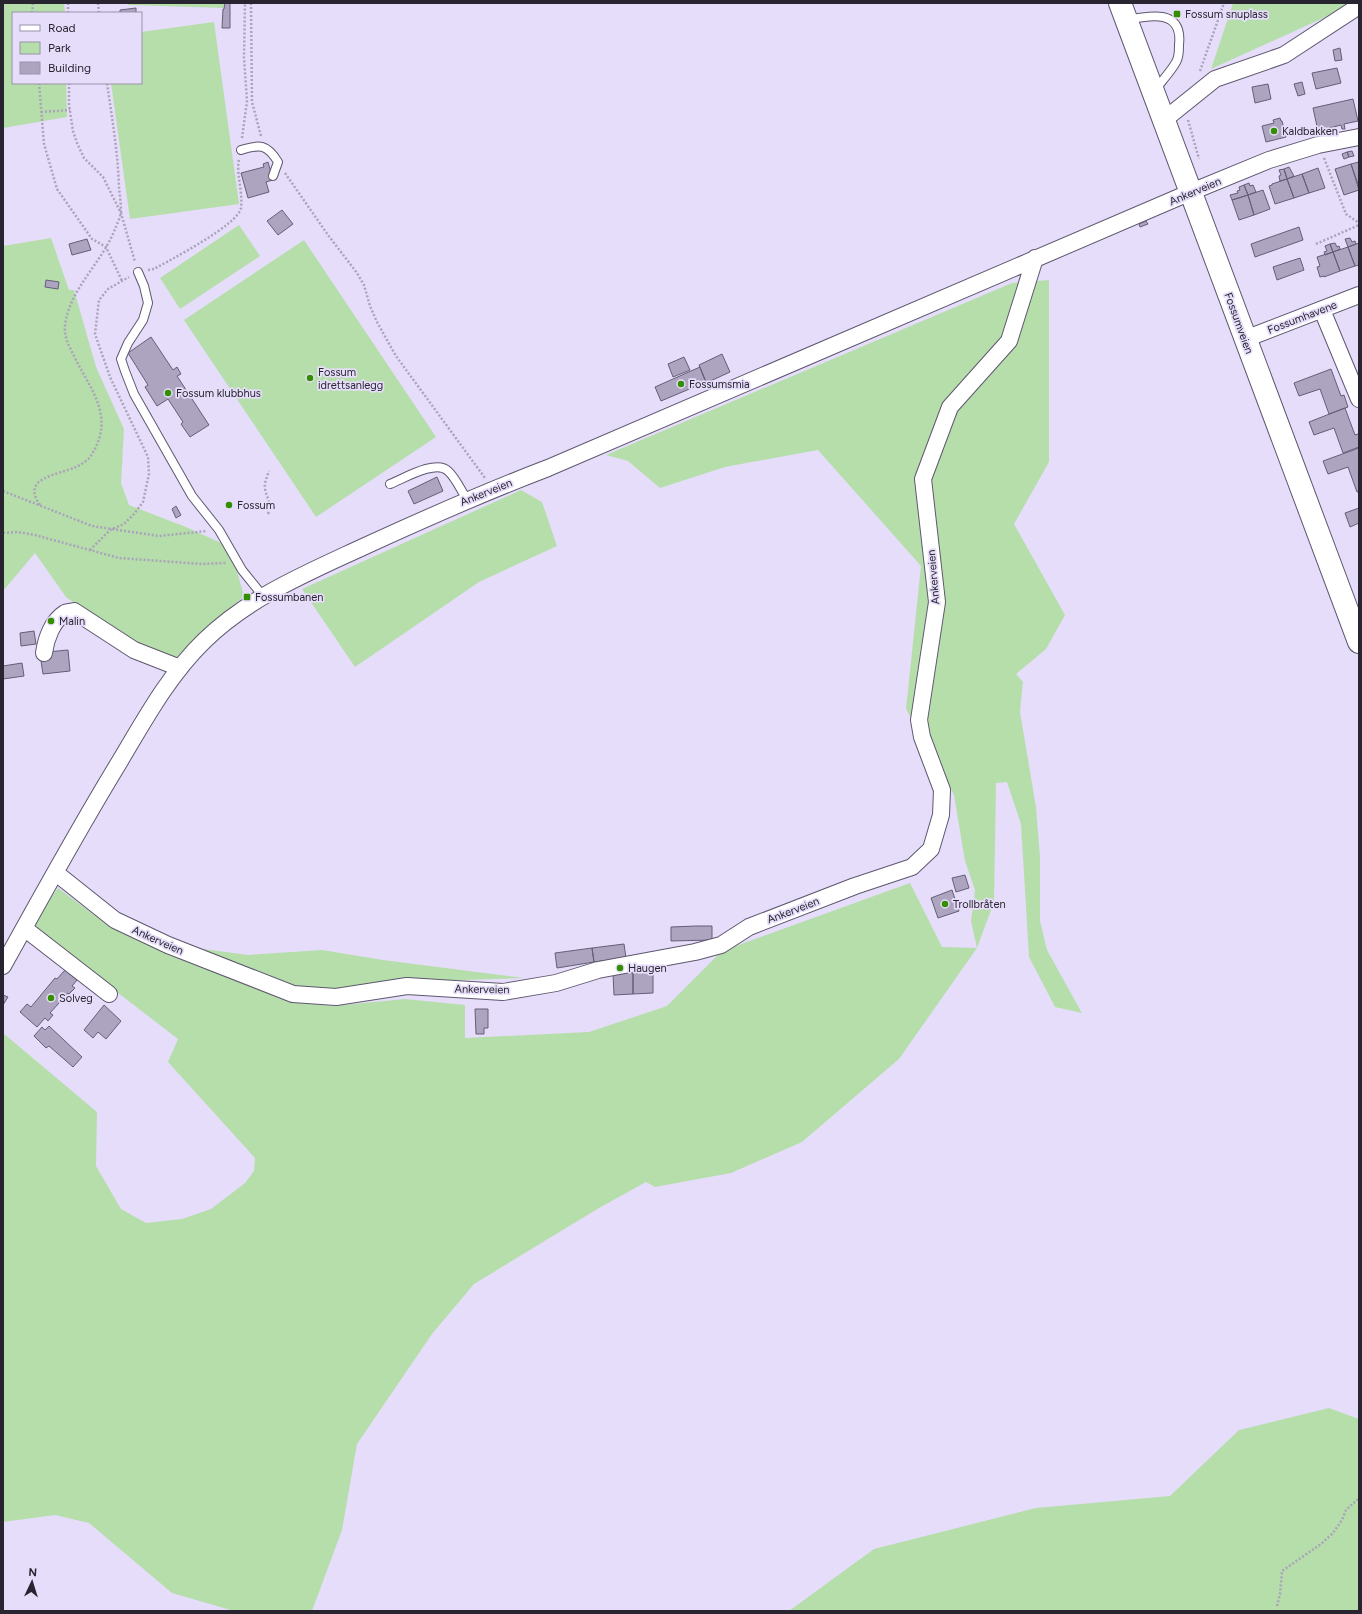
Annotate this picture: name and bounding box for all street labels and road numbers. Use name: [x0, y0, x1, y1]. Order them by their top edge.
street label: Ankerveien: [1167, 175, 1223, 208]
street label: Fossumveien: [1221, 291, 1256, 356]
street label: Fossumhavene: [1266, 298, 1339, 337]
street label: Ankerveien: [458, 476, 514, 509]
street label: Ankerveien: [925, 549, 942, 605]
street label: Ankerveien: [765, 895, 821, 926]
street label: Ankerveien: [130, 923, 185, 958]
street label: Ankerveien: [454, 983, 510, 996]

